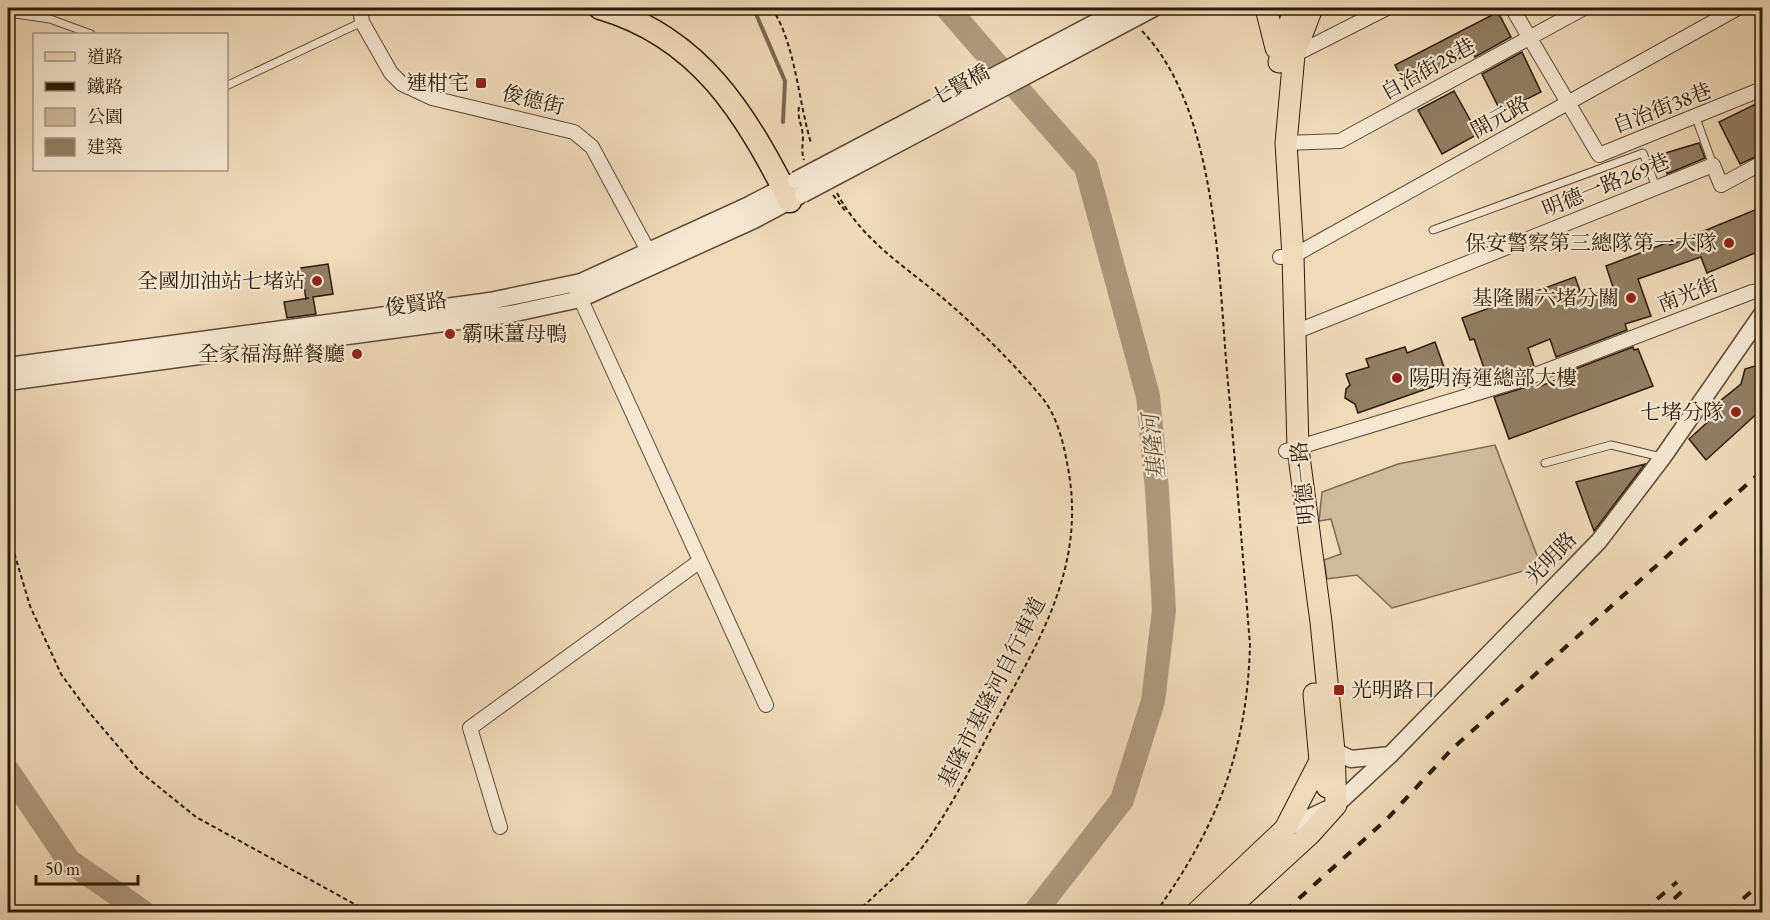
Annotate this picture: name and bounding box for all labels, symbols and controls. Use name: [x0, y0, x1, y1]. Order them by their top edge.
street label: 自治街28巷: [1376, 32, 1480, 106]
legend: [33, 33, 228, 171]
text: 道路: [87, 45, 123, 68]
street label: 七賢橋: [926, 58, 994, 111]
place label: 連柑宅: [406, 69, 469, 96]
text: 鐵路: [87, 75, 123, 98]
marker: 連柑宅: [474, 76, 488, 90]
street label: 自治街38巷: [1608, 76, 1715, 139]
street label: 俊德街: [499, 79, 567, 120]
street label: 開元路: [1466, 89, 1534, 144]
text: 公園: [87, 105, 123, 128]
text: 建築: [87, 135, 123, 158]
street label: 明德一路269巷: [1538, 147, 1674, 222]
place label: 保安警察第三總隊第一大隊: [1465, 229, 1717, 256]
marker: 保安警察第三總隊第一大隊: [1722, 236, 1736, 250]
place label: 全國加油站七堵站: [137, 267, 305, 294]
street label: 南光街: [1654, 270, 1722, 317]
marker: 全國加油站七堵站: [310, 274, 324, 288]
place label: 基隆關六堵分關: [1472, 284, 1619, 311]
street label: 俊賢路: [383, 286, 449, 321]
marker: 基隆關六堵分關: [1624, 291, 1638, 305]
place label: 霸味薑母鴨: [462, 320, 567, 347]
marker: 霸味薑母鴨: [443, 327, 457, 341]
place label: 全家福海鮮餐廳: [198, 340, 345, 367]
marker: 全家福海鮮餐廳: [350, 347, 364, 361]
place label: 陽明海運總部大樓: [1409, 364, 1577, 391]
marker: 陽明海運總部大樓: [1390, 371, 1404, 385]
place label: 七堵分隊: [1640, 398, 1724, 425]
marker: 七堵分隊: [1729, 405, 1743, 419]
water label: 基隆河: [1135, 409, 1171, 481]
street label: 明德一路: [1285, 440, 1320, 526]
street label: 光明路: [1519, 526, 1582, 590]
street label: 基隆市基隆河自行車道: [932, 592, 1051, 791]
place label: 光明路口: [1351, 676, 1435, 703]
marker: 光明路口: [1332, 683, 1346, 697]
scale bar: [36, 848, 138, 886]
text: 50 m: [45, 857, 80, 880]

